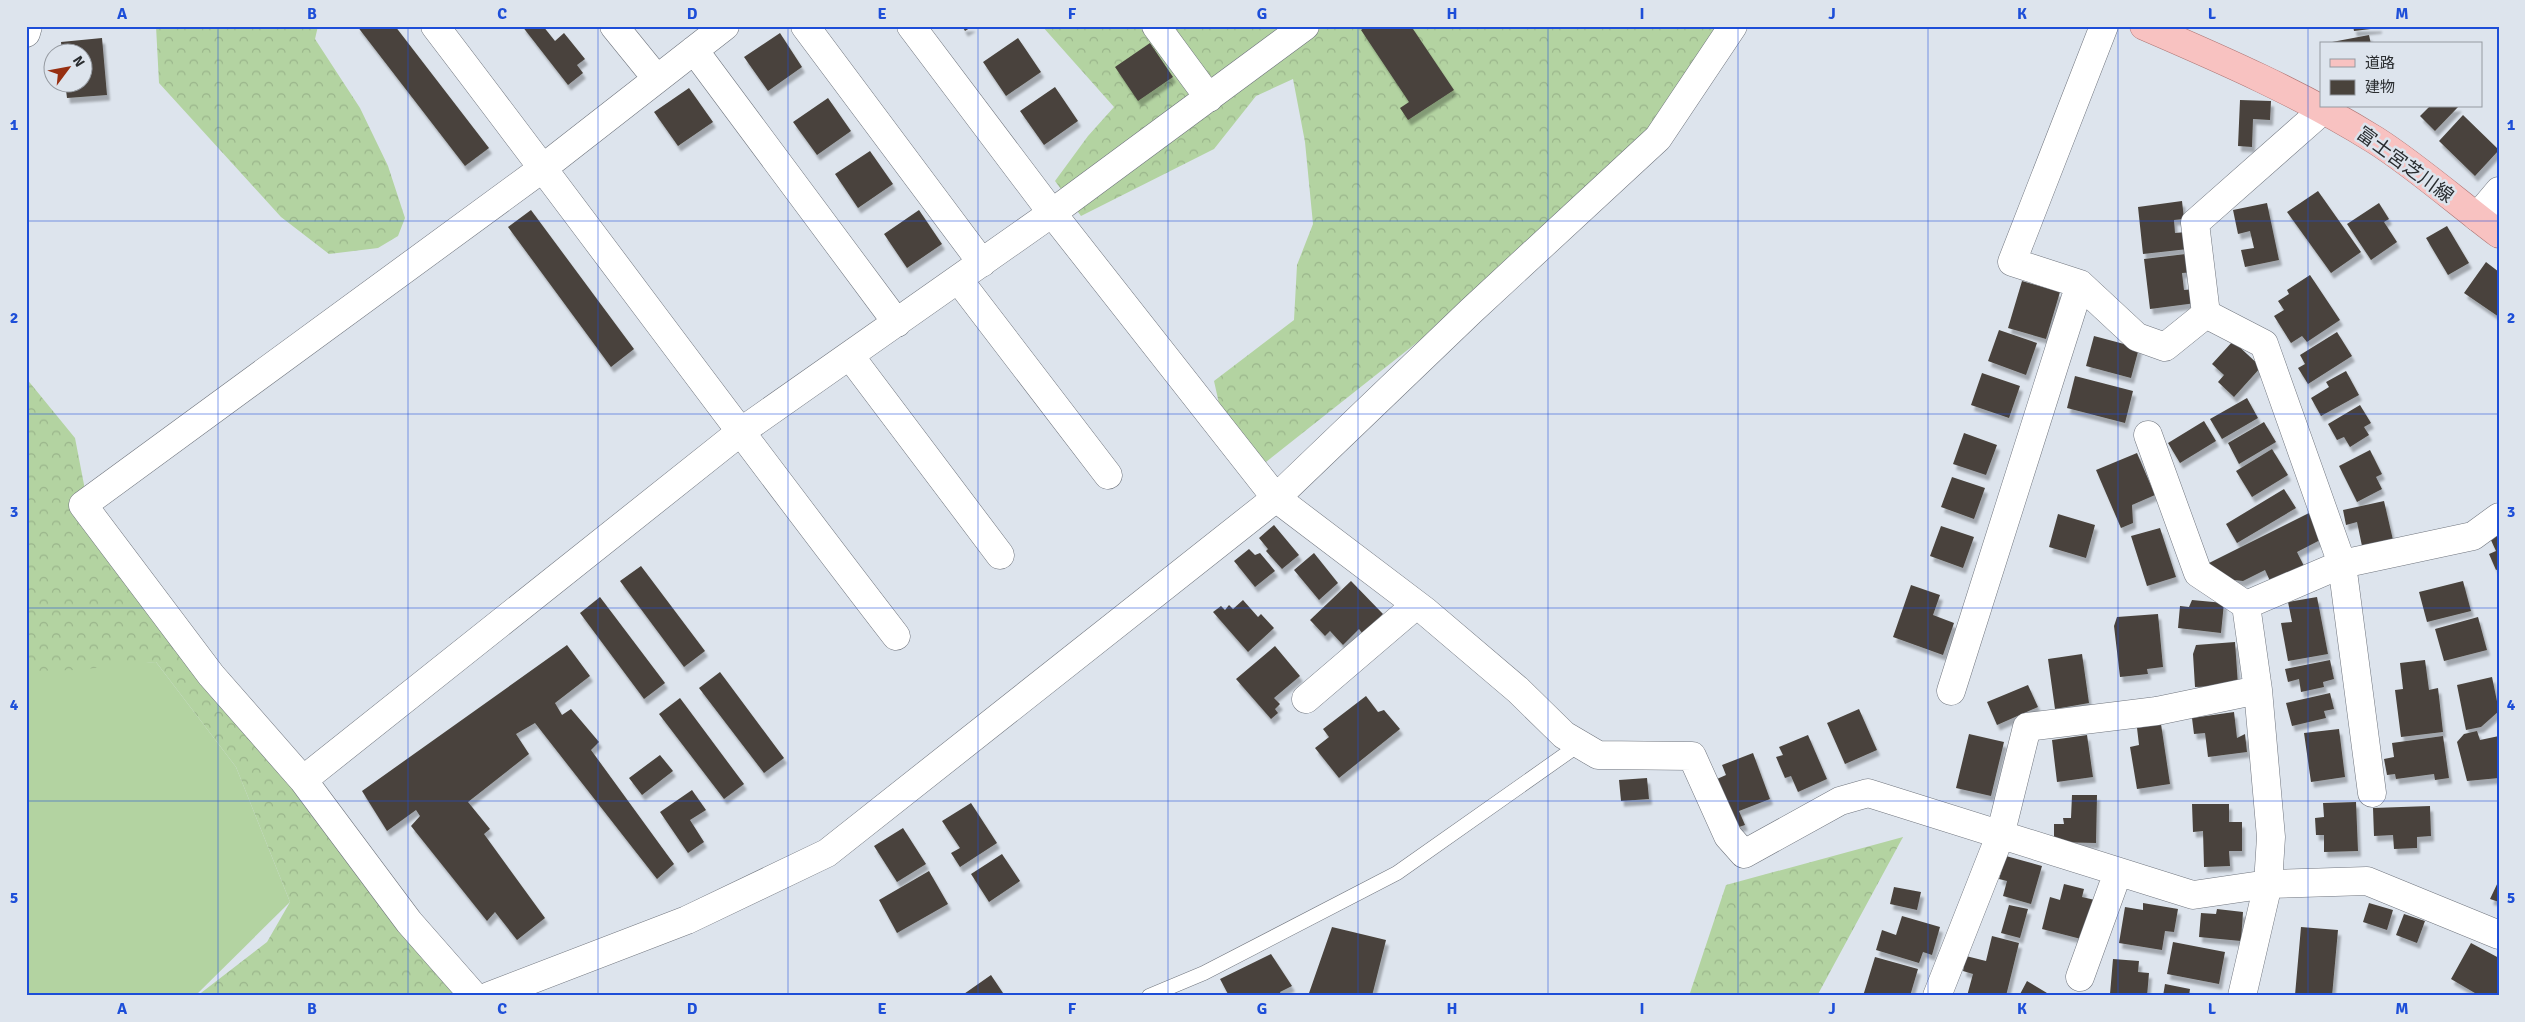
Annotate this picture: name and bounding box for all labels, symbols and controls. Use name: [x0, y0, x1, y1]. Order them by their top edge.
text: A: [117, 4, 128, 24]
text: B: [307, 4, 317, 24]
text: C: [497, 4, 507, 24]
text: D: [687, 4, 698, 24]
text: E: [877, 4, 887, 24]
text: F: [1068, 4, 1077, 24]
text: G: [1257, 4, 1267, 24]
text: H: [1447, 4, 1457, 24]
text: I: [1639, 4, 1645, 24]
text: J: [1828, 4, 1836, 24]
text: K: [2017, 4, 2027, 24]
text: L: [2208, 4, 2217, 24]
text: M: [2395, 4, 2409, 24]
north arrow: [42, 42, 92, 92]
legend: [2320, 42, 2482, 108]
text: N: [69, 53, 88, 70]
text: 道路: [2365, 54, 2395, 72]
text: 建物: [2365, 78, 2395, 96]
text: 1: [10, 115, 19, 135]
text: 1: [2507, 115, 2516, 135]
street label: 富士宮芝川線: [2352, 122, 2458, 208]
text: 2: [10, 308, 18, 328]
text: 2: [2507, 308, 2515, 328]
text: 3: [10, 502, 18, 522]
text: 3: [2507, 502, 2515, 522]
text: 4: [10, 695, 19, 715]
text: 4: [2507, 695, 2516, 715]
text: 5: [10, 888, 18, 908]
text: 5: [2507, 888, 2515, 908]
text: A: [117, 999, 128, 1019]
text: B: [307, 999, 317, 1019]
text: C: [497, 999, 507, 1019]
text: D: [687, 999, 698, 1019]
text: E: [877, 999, 887, 1019]
text: F: [1068, 999, 1077, 1019]
text: G: [1257, 999, 1267, 1019]
text: H: [1447, 999, 1457, 1019]
text: I: [1639, 999, 1645, 1019]
text: J: [1828, 999, 1836, 1019]
text: K: [2017, 999, 2027, 1019]
text: L: [2208, 999, 2217, 1019]
text: M: [2395, 999, 2409, 1019]

